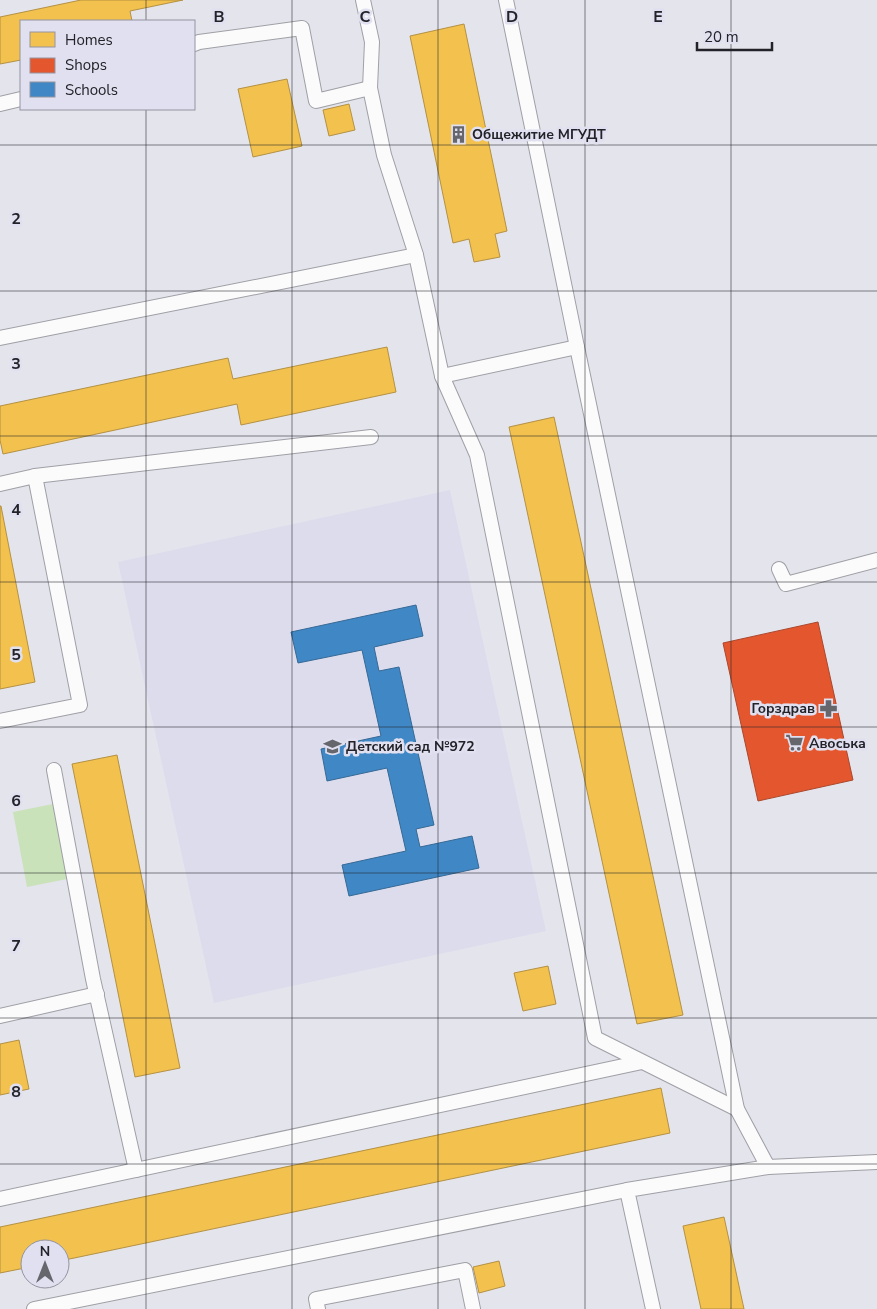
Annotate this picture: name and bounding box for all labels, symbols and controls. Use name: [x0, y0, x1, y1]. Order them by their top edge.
text: B: [213, 6, 225, 28]
text: C: [360, 6, 371, 28]
text: D: [506, 6, 518, 28]
text: E: [653, 6, 663, 28]
legend: [20, 20, 195, 110]
scale bar: [697, 20, 772, 52]
text: 20 m: [704, 27, 739, 47]
text: Homes: [65, 30, 113, 50]
text: Shops: [65, 55, 107, 75]
text: Schools: [65, 80, 118, 100]
building icon: Общежитие МГУДТ: [448, 124, 468, 144]
place label: Общежитие МГУДТ: [472, 125, 606, 144]
text: 2: [11, 208, 21, 230]
text: 3: [11, 353, 21, 375]
text: 4: [11, 499, 21, 521]
text: 5: [11, 644, 21, 666]
pharmacy icon: Горздрав: [819, 698, 839, 718]
place label: Горздрав: [752, 699, 815, 718]
supermarket icon: Авоська: [785, 733, 805, 753]
place label: Авоська: [809, 734, 866, 753]
school or university icon: Детский сад №972: [322, 736, 342, 756]
place label: Детский сад №972: [346, 737, 475, 756]
text: 6: [11, 790, 21, 812]
text: 7: [11, 935, 21, 957]
text: 8: [11, 1081, 21, 1103]
north arrow: [20, 1239, 70, 1289]
text: N: [40, 1242, 50, 1261]

